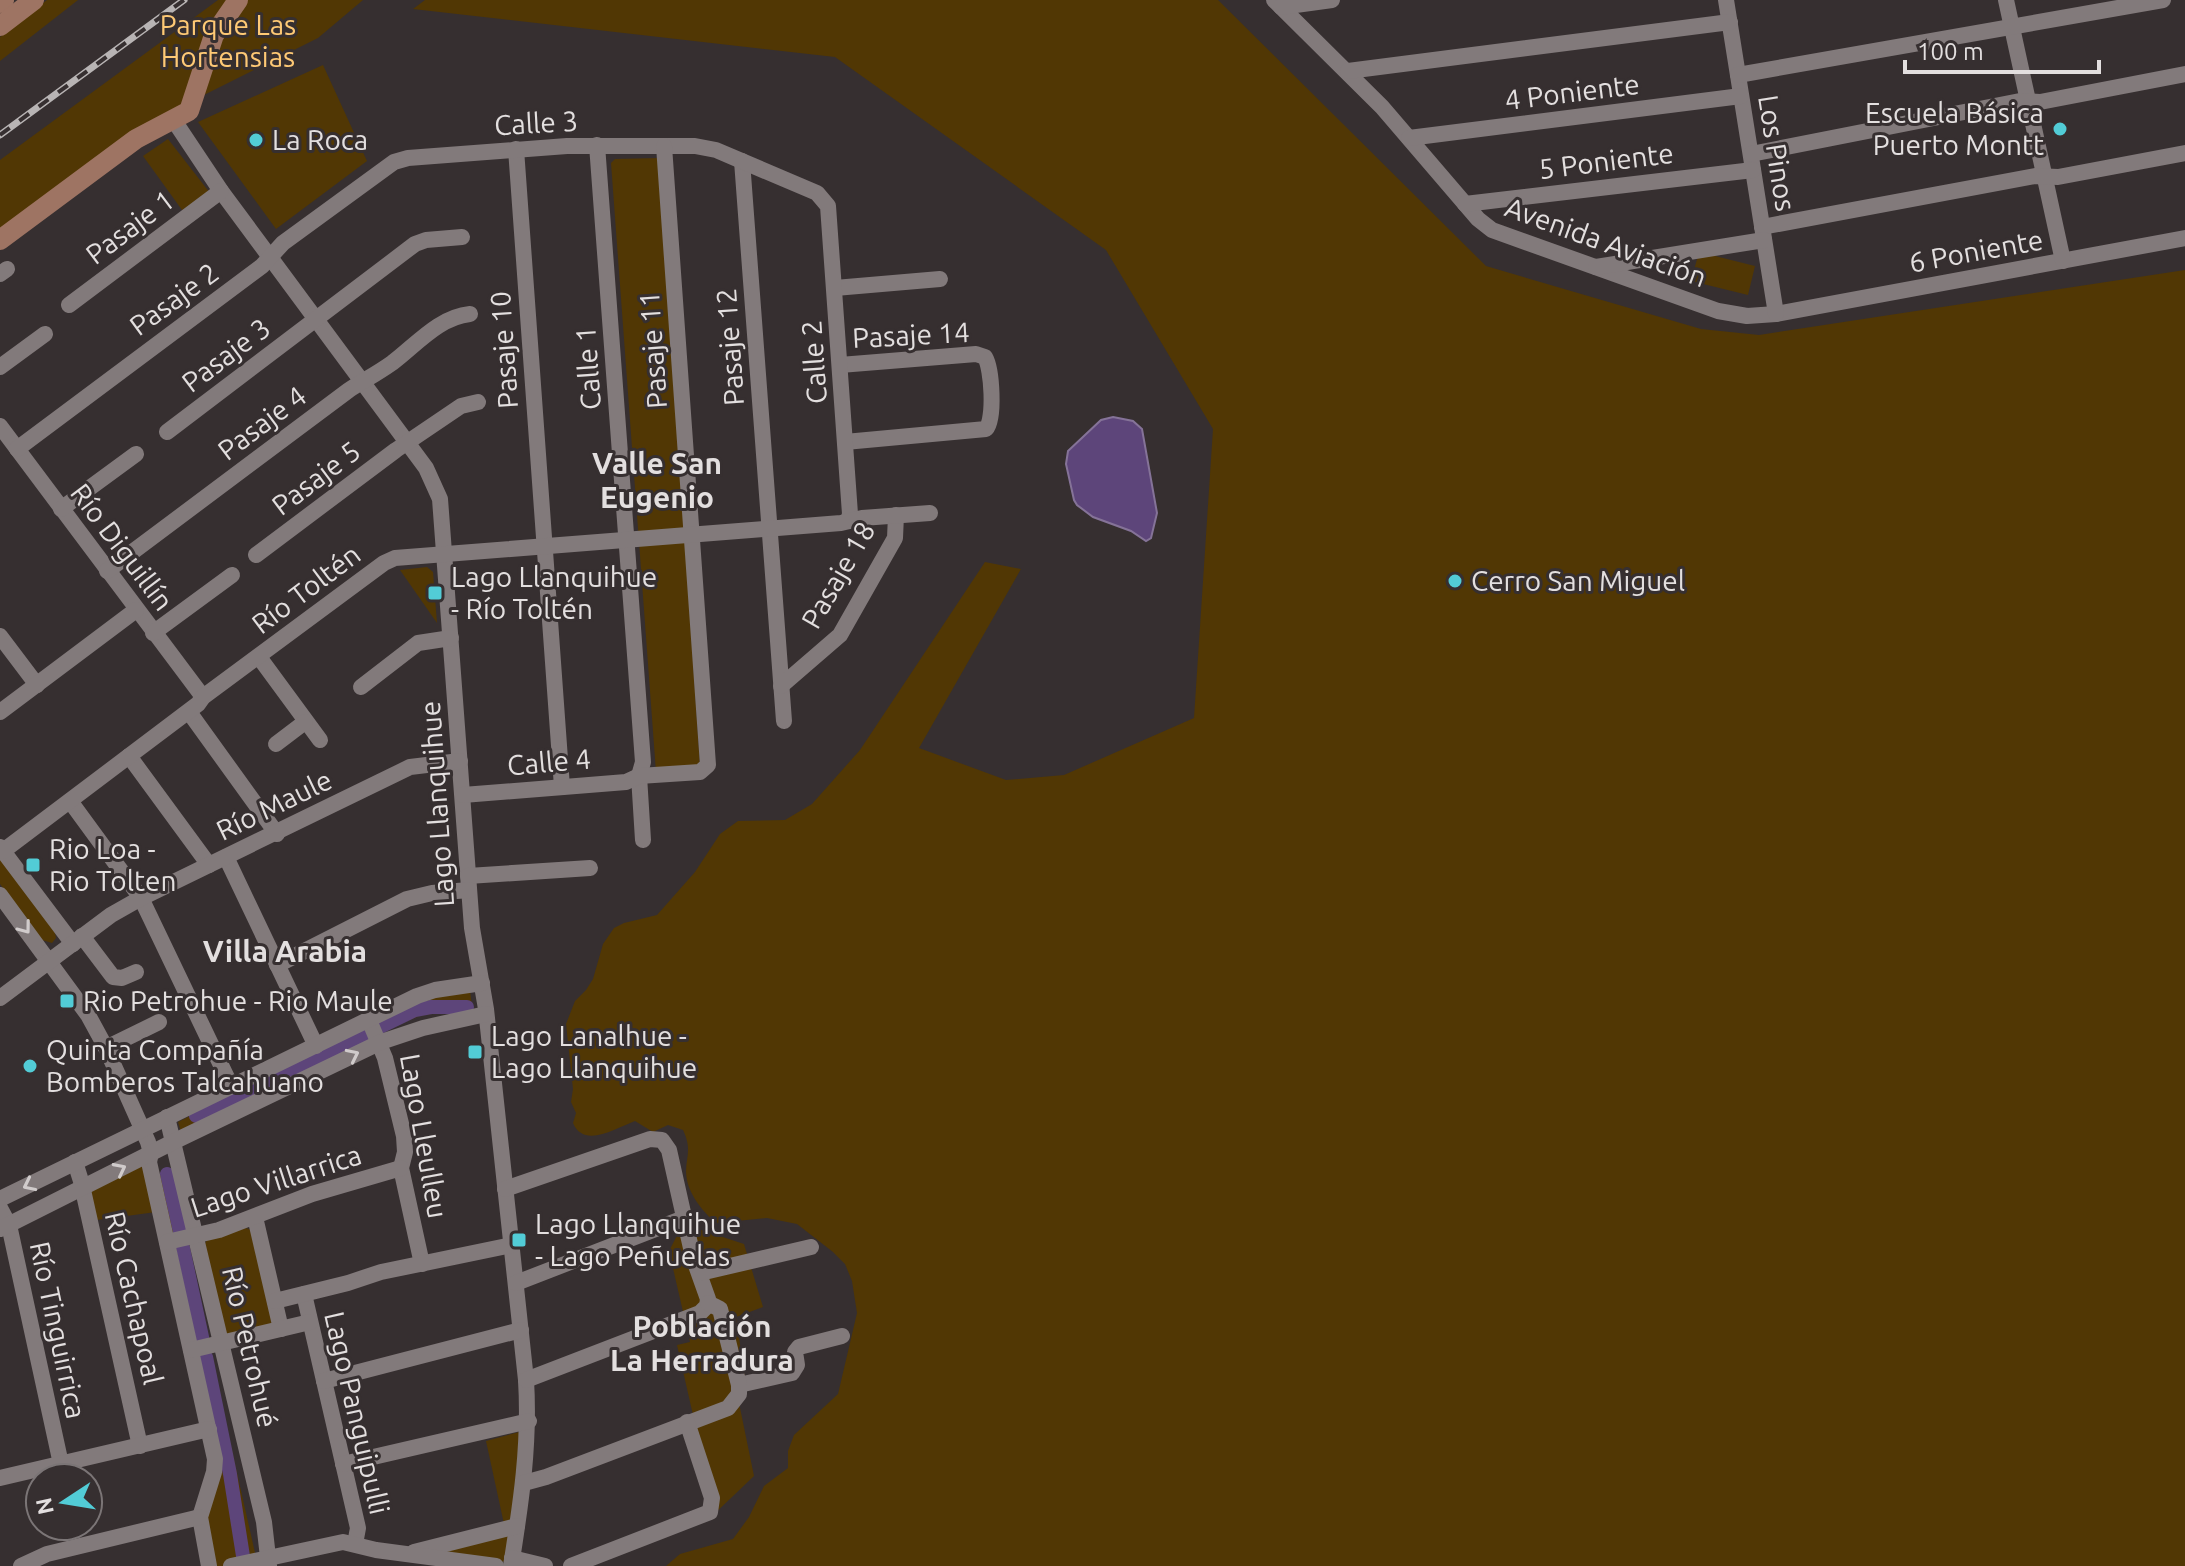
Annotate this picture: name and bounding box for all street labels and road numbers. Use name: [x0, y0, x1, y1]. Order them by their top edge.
street label: 4 Poniente: [1503, 68, 1641, 115]
street label: Los Pinos: [1753, 93, 1802, 213]
street label: Calle 3: [493, 105, 579, 140]
street label: 5 Poniente: [1537, 137, 1675, 184]
street label: Pasaje 1: [80, 184, 180, 270]
street label: Avenida Aviación: [1501, 191, 1711, 292]
street label: 6 Poniente: [1906, 223, 2045, 278]
street label: Pasaje 2: [123, 256, 224, 341]
street label: Pasaje 12: [710, 287, 749, 407]
street label: Pasaje 10: [484, 290, 523, 410]
street label: Pasaje 11: [633, 290, 672, 410]
street label: Pasaje 3: [176, 312, 276, 398]
street label: Pasaje 14: [851, 316, 971, 353]
street label: Calle 2: [795, 319, 832, 405]
street label: Calle 1: [569, 325, 606, 411]
street label: Pasaje 4: [212, 380, 312, 466]
street label: Pasaje 5: [266, 435, 366, 521]
street label: Río Diguillín: [65, 477, 180, 616]
street label: Pasaje 18: [795, 516, 880, 633]
street label: Río Toltén: [245, 538, 366, 639]
street label: Lago Llanquihue: [414, 700, 459, 908]
street label: Calle 4: [506, 742, 592, 781]
street label: Río Maule: [211, 763, 337, 846]
street label: Lago Lleulleu: [395, 1051, 454, 1221]
street label: Lago Villarrica: [187, 1138, 365, 1223]
street label: Río Cachapoal: [100, 1208, 169, 1387]
street label: Río Tinguirrica: [25, 1238, 92, 1421]
street label: Río Petrohué: [217, 1263, 284, 1430]
street label: Lago Panguipulli: [319, 1308, 396, 1517]

